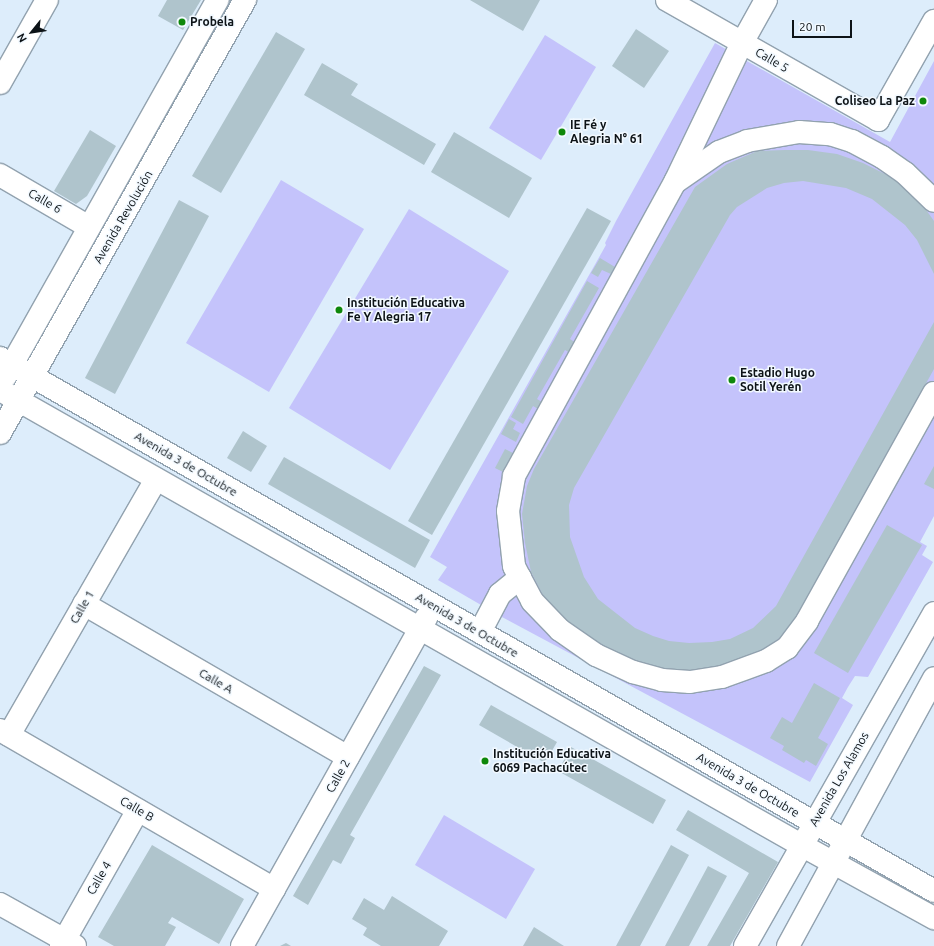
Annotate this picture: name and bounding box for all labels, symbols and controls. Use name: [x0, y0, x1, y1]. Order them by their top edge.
north arrow: [12, 12, 52, 52]
scale bar: [794, 12, 854, 38]
place label: Probela: [190, 15, 234, 29]
marker: Probela: [177, 17, 187, 27]
text: 20 m: [799, 20, 826, 33]
text: N: [14, 31, 29, 45]
street label: Calle 5: [753, 45, 791, 75]
place label: Coliseo La Paz: [835, 94, 915, 108]
marker: Coliseo La Paz: [918, 96, 928, 106]
place label: IE Fé y Alegria N° 61: [570, 118, 643, 146]
marker: IE Fé y Alegria N° 61: [557, 127, 567, 137]
street label: Avenida Revolución: [90, 168, 156, 266]
street label: Calle 6: [26, 186, 64, 216]
place label: Institución Educativa Fe Y Alegria 17: [347, 296, 465, 324]
marker: Institución Educativa Fe Y Alegria 17: [334, 305, 344, 315]
place label: Estadio Hugo Sotil Yerén: [740, 366, 815, 394]
marker: Estadio Hugo Sotil Yerén: [727, 375, 737, 385]
street label: Avenida 3 de Octubre: [132, 429, 240, 499]
street label: Calle 1: [67, 588, 97, 626]
street label: Avenida 3 de Octubre: [413, 590, 521, 660]
street label: Calle A: [196, 666, 236, 696]
street label: Avenida Los Alamos: [806, 729, 872, 829]
place label: Institución Educativa 6069 Pachacútec: [493, 747, 611, 775]
street label: Avenida 3 de Octubre: [694, 750, 802, 820]
marker: Institución Educativa 6069 Pachacútec: [480, 756, 490, 766]
street label: Calle 2: [323, 757, 353, 795]
street label: Calle B: [117, 794, 157, 824]
street label: Calle 4: [84, 859, 114, 897]

